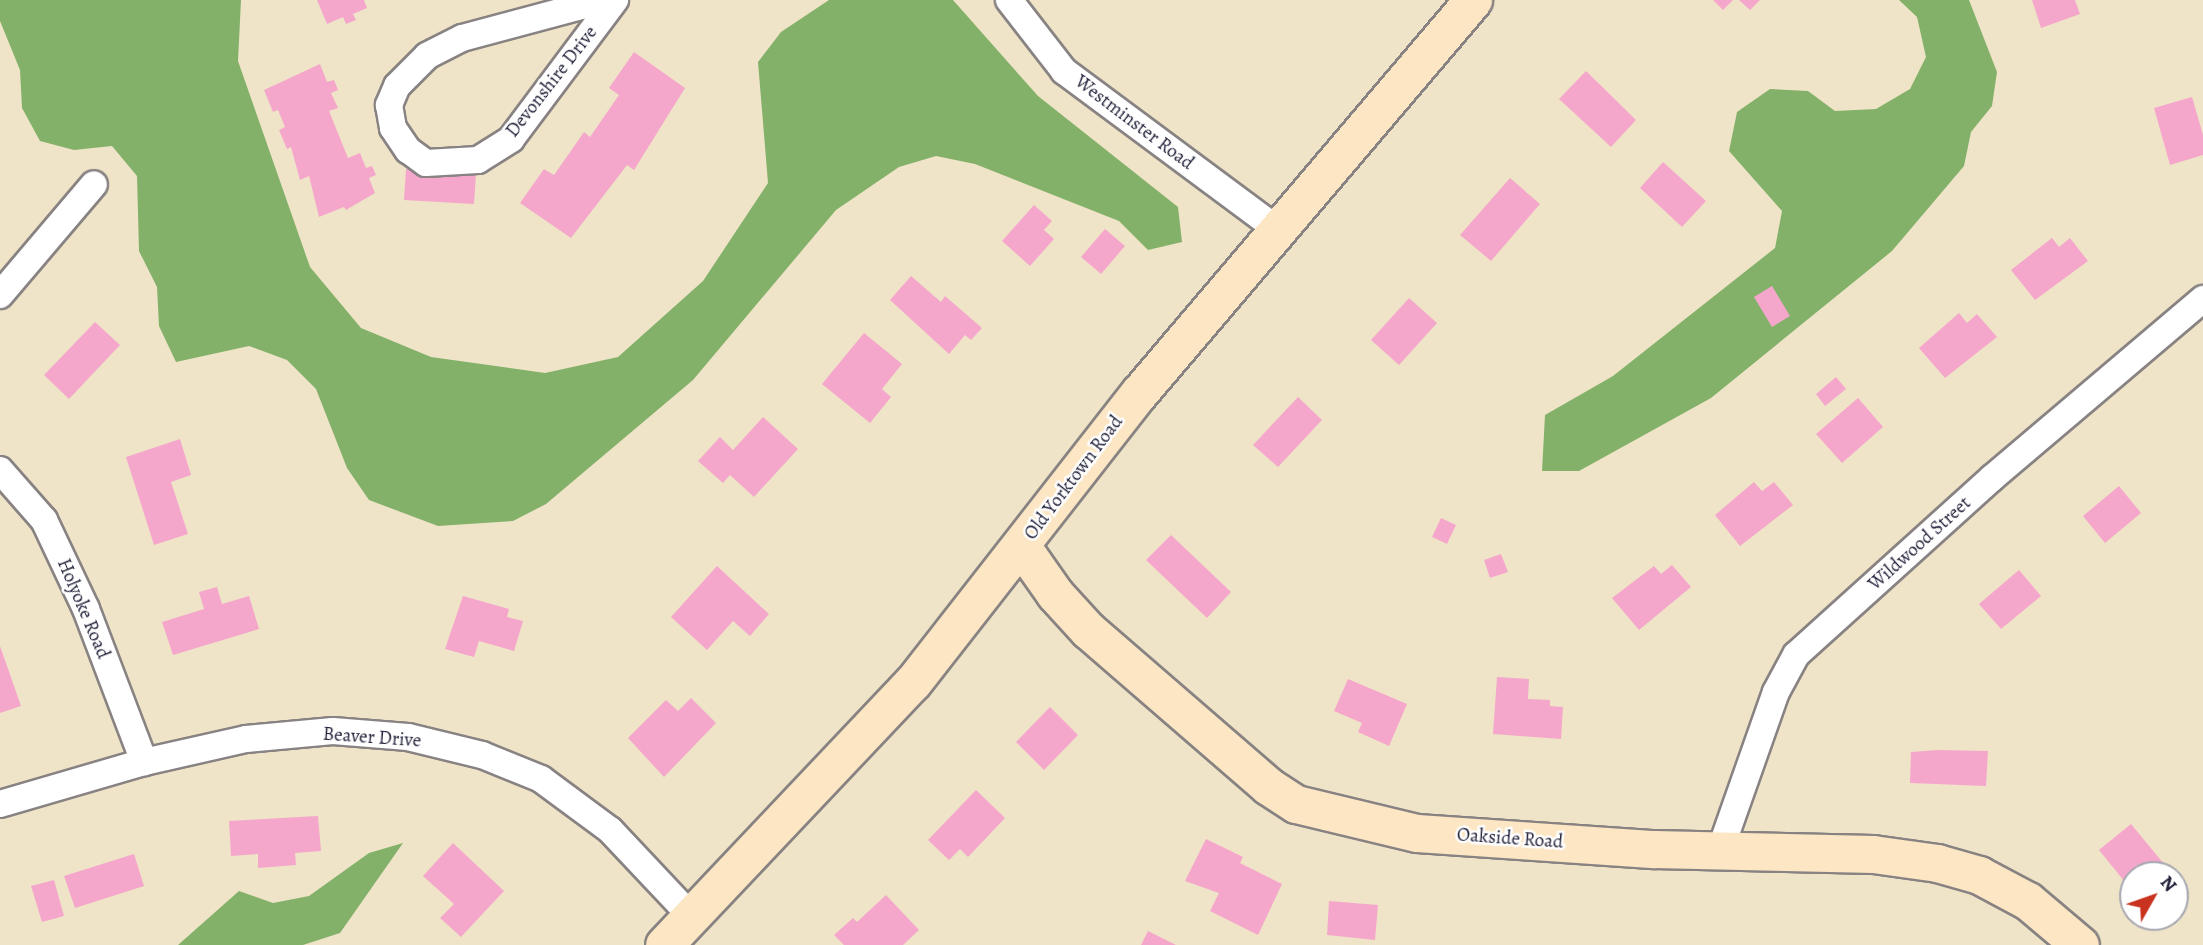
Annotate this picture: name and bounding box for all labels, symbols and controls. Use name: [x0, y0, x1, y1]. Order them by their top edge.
street label: Devonshire Drive: [501, 22, 603, 142]
street label: Westminster Road: [1070, 71, 1198, 175]
street label: Old Yorktown Road: [1020, 411, 1128, 545]
street label: Wildwood Street: [1864, 492, 1976, 596]
street label: Holyoke Road: [52, 555, 114, 663]
street label: Beaver Drive: [322, 723, 422, 753]
street label: Oakside Road: [1456, 824, 1564, 854]
north arrow: [2119, 861, 2189, 931]
text: N: [2154, 870, 2183, 897]

